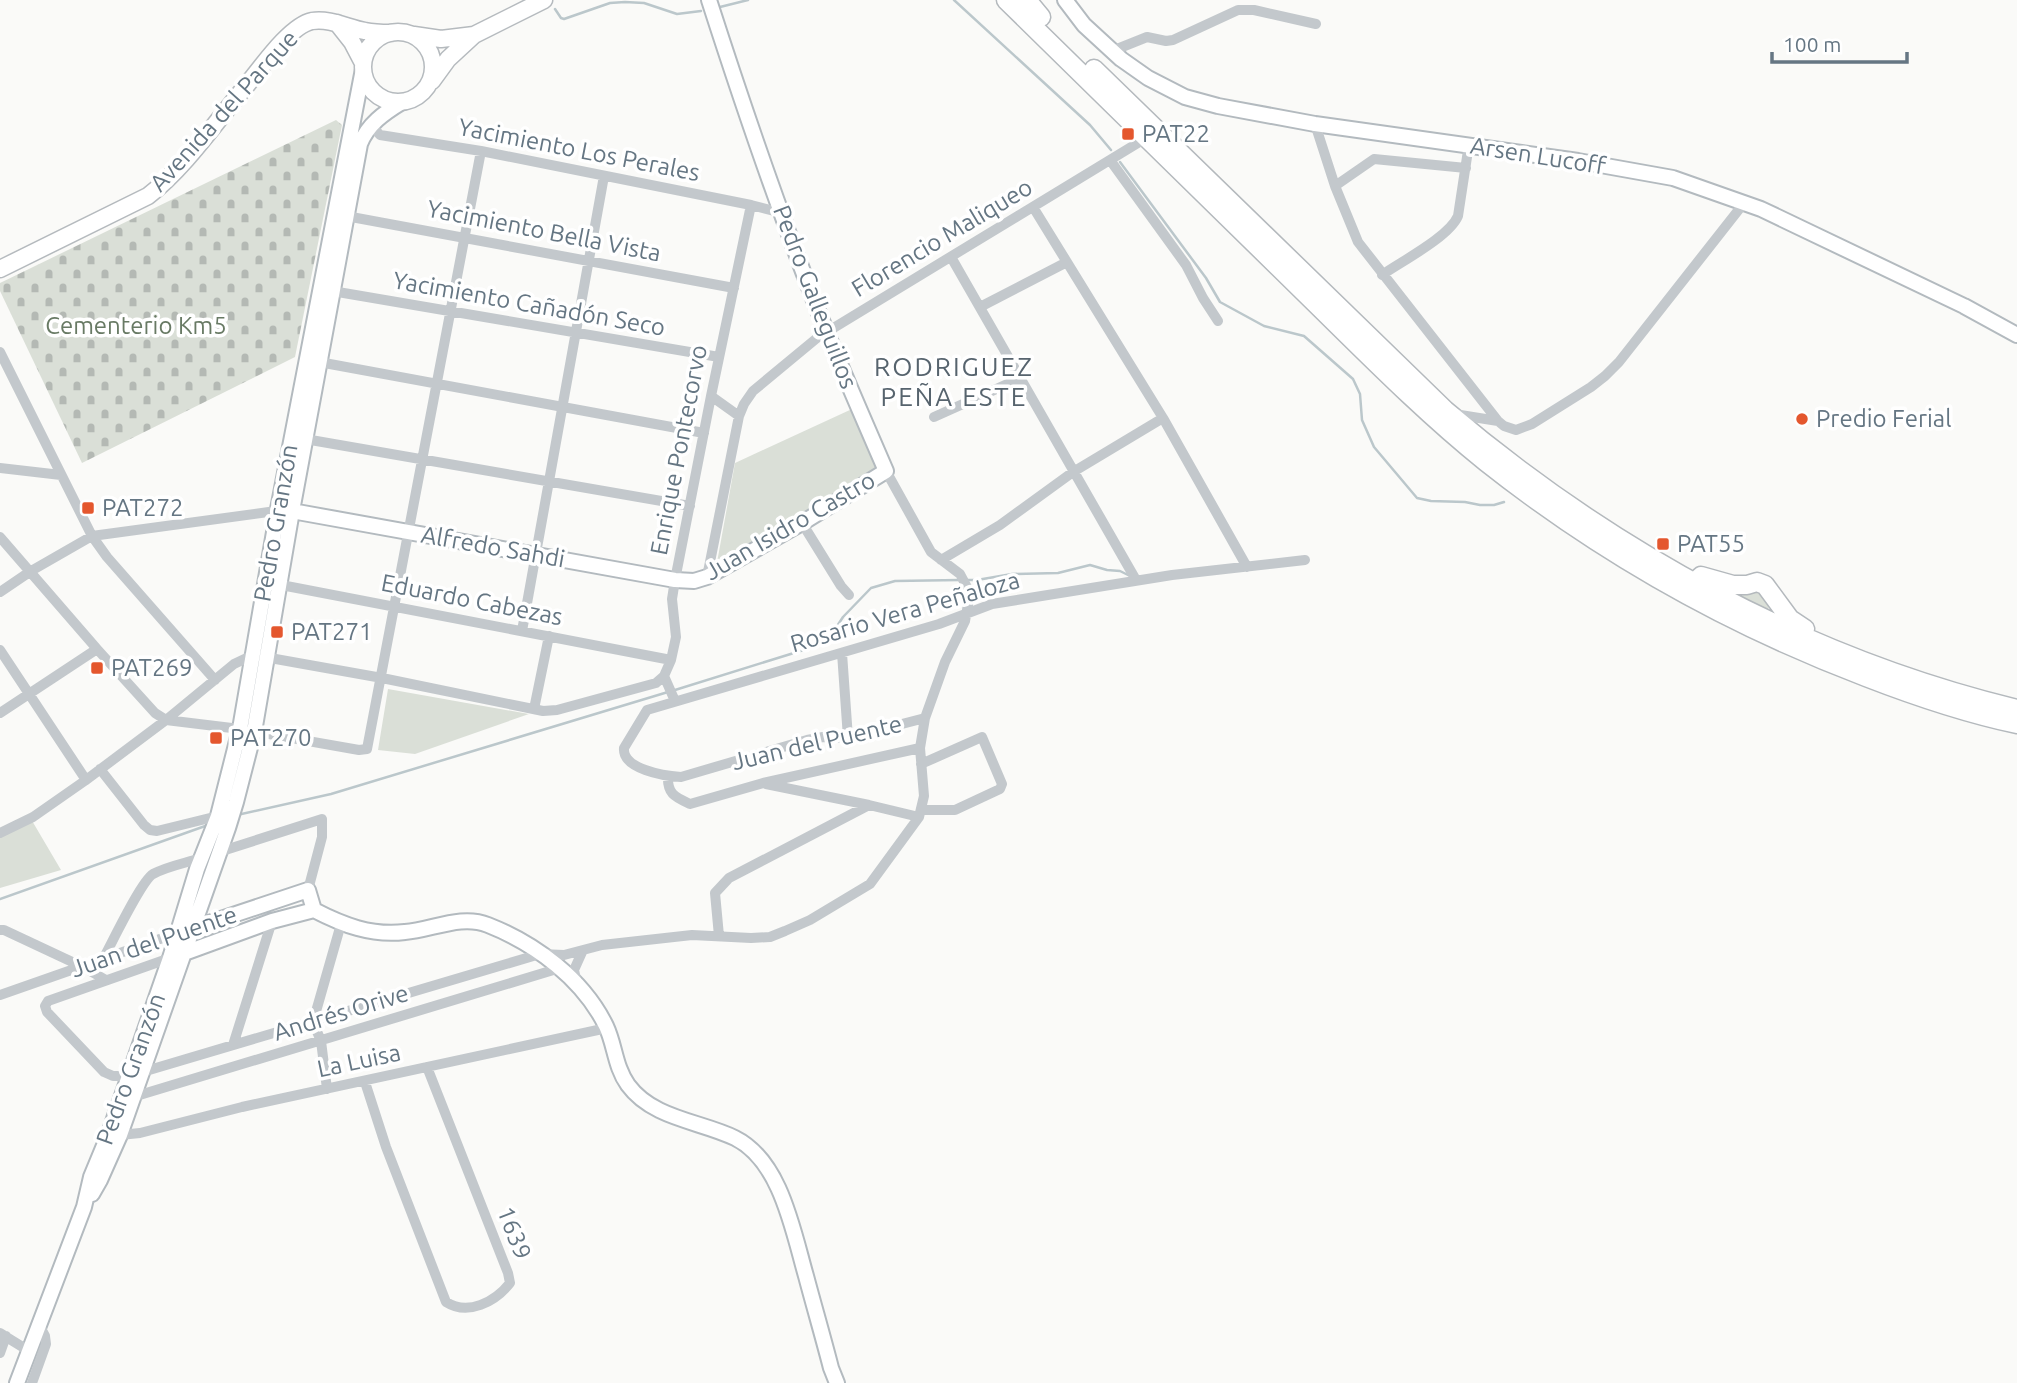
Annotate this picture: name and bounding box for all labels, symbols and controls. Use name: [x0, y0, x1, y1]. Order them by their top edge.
scale bar: [1772, 21, 1907, 65]
street label: Avenida del Parque: [144, 25, 303, 197]
text: 100 m: [1783, 32, 1841, 56]
street label: Yacimiento Los Perales: [456, 113, 702, 186]
place label: PAT22: [1142, 120, 1210, 147]
marker: PAT22: [1120, 126, 1136, 142]
street label: Arsen Lucoff: [1468, 131, 1608, 180]
street label: Florencio Maliqueo: [847, 173, 1037, 302]
street label: Yacimiento Bella Vista: [425, 195, 663, 266]
street label: Pedro Galleguillos: [768, 201, 863, 392]
street label: Yacimiento Cañadón Seco: [391, 266, 667, 341]
park label: Cementerio Km5: [45, 312, 227, 339]
street label: Enrique Pontecorvo: [645, 343, 712, 557]
district label: RODRIGUEZ PEÑA ESTE: [874, 352, 1034, 411]
place label: Predio Ferial: [1816, 405, 1951, 432]
marker: Predio Ferial: [1794, 411, 1810, 427]
street label: Pedro Granzón: [248, 442, 303, 604]
street label: Juan Isidro Castro: [700, 466, 880, 585]
place label: PAT272: [102, 494, 184, 521]
marker: PAT272: [80, 500, 96, 516]
street label: Alfredo Sahdi: [419, 521, 567, 572]
place label: PAT55: [1677, 530, 1745, 557]
marker: PAT55: [1655, 536, 1671, 552]
street label: Rosario Vera Peñaloza: [787, 566, 1023, 657]
street label: Eduardo Cabezas: [379, 569, 565, 630]
place label: PAT271: [291, 618, 373, 645]
marker: PAT271: [269, 624, 285, 640]
place label: PAT269: [111, 654, 193, 681]
marker: PAT269: [89, 660, 105, 676]
street label: Juan del Puente: [729, 710, 905, 775]
place label: PAT270: [230, 724, 312, 751]
marker: PAT270: [208, 730, 224, 746]
street label: Juan del Puente: [67, 900, 240, 983]
street label: Andrés Orive: [270, 979, 412, 1046]
street label: Pedro Granzón: [91, 989, 170, 1148]
street label: La Luisa: [315, 1039, 403, 1083]
street label: 1639: [492, 1203, 537, 1263]

